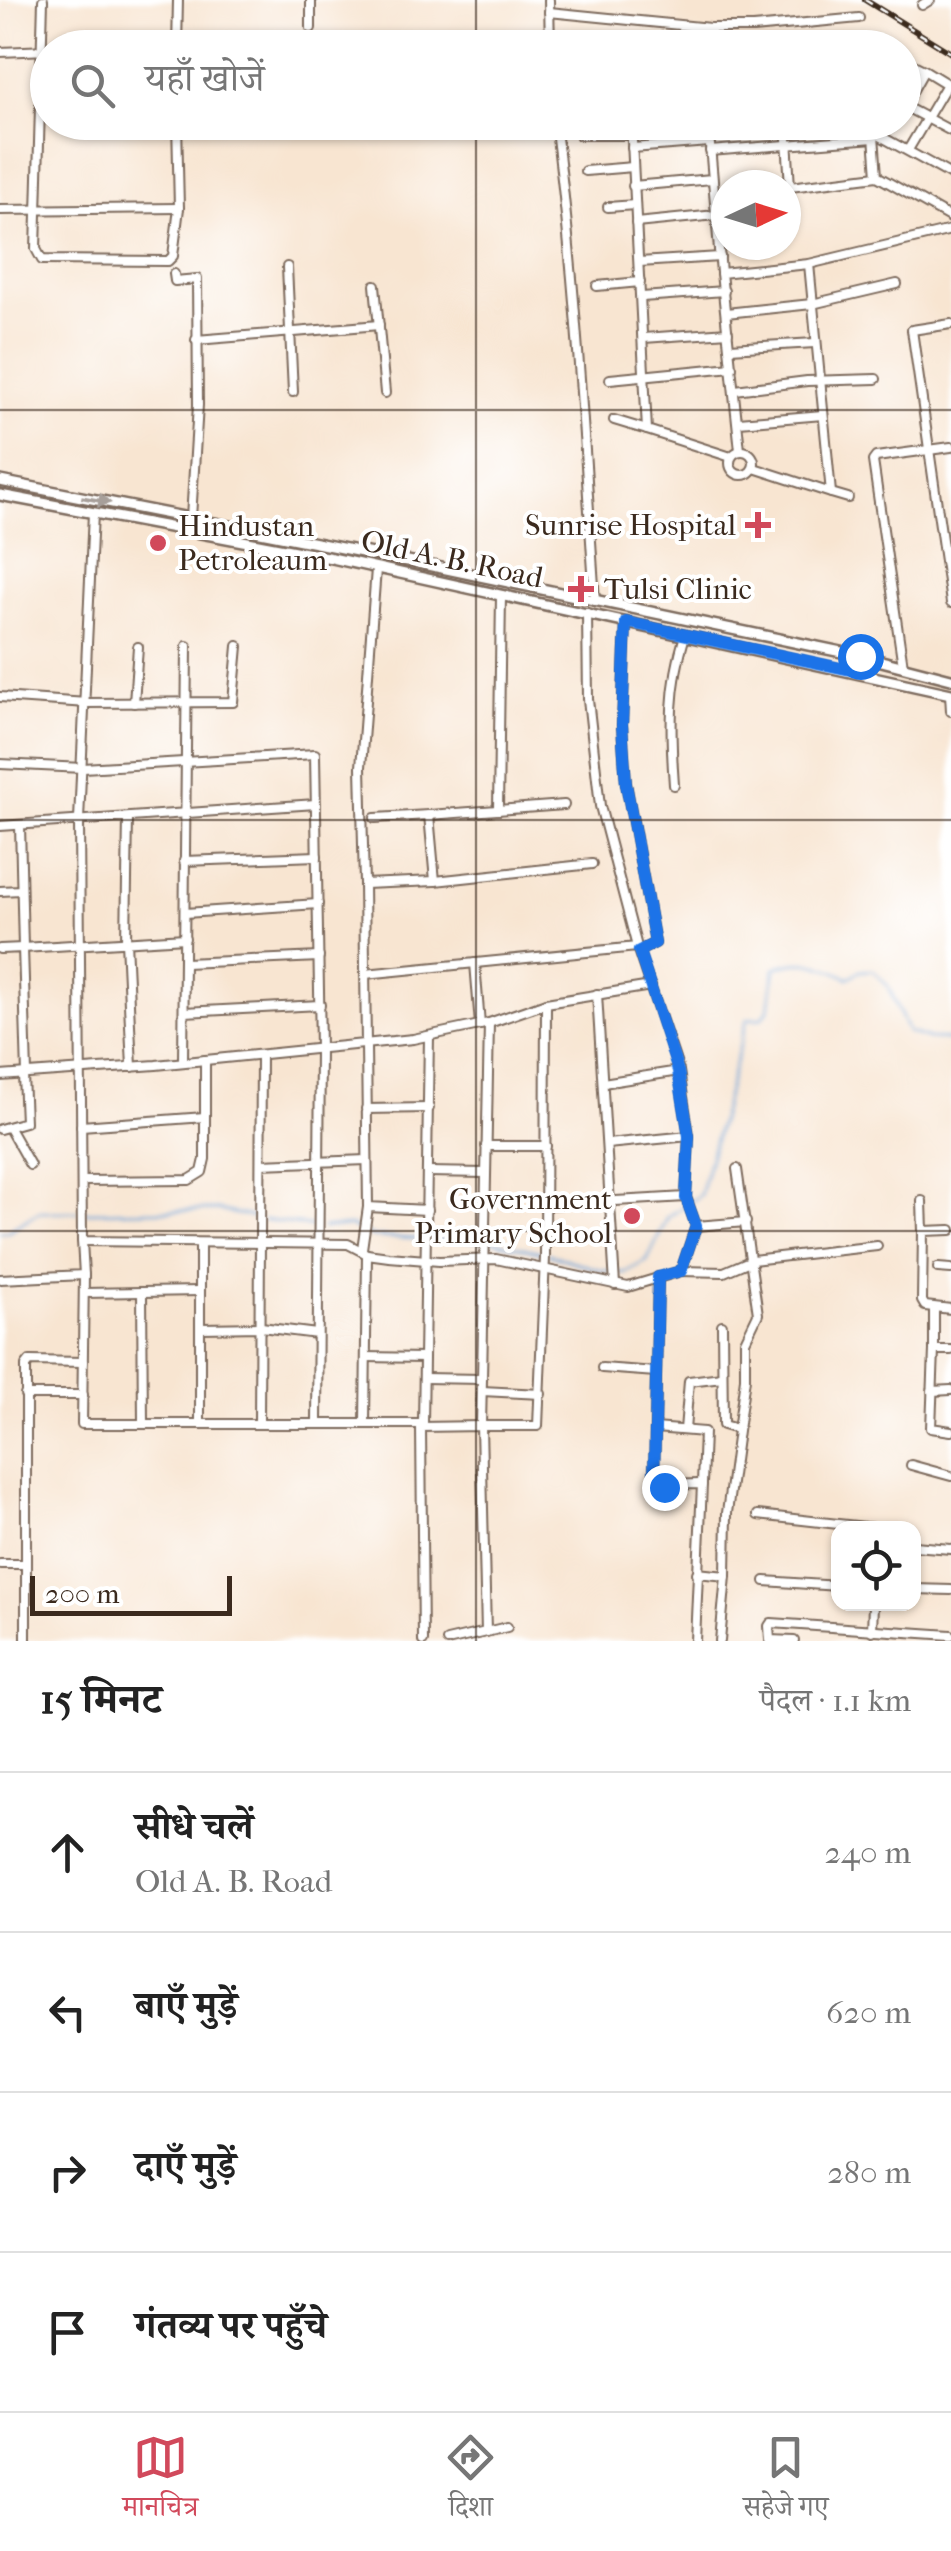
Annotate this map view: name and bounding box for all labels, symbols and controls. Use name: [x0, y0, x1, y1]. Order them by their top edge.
search box: [30, 30, 921, 140]
text: यहाँ खोजें: [145, 56, 264, 101]
icon: search: [65, 58, 120, 113]
north arrow: [711, 170, 801, 260]
one-way arrow: [80, 492, 111, 508]
place label: Sunrise Hospital: [525, 508, 736, 543]
place label: Hindustan Petroleaum: [178, 509, 327, 578]
marker: Sunrise Hospital: [745, 512, 771, 538]
street label: Old A. B. Road: [358, 523, 547, 596]
marker: Hindustan Petroleaum: [147, 532, 169, 554]
place label: Tulsi Clinic: [604, 572, 752, 607]
marker: Tulsi Clinic: [568, 576, 594, 602]
route start: [838, 634, 884, 680]
place label: Government Primary School: [415, 1182, 612, 1251]
marker: Government Primary School: [621, 1205, 643, 1227]
route end: [642, 1465, 688, 1511]
map controls: [831, 1521, 921, 1611]
button: locate: [831, 1521, 921, 1611]
scale bar: [30, 1571, 232, 1616]
text: 200 m: [45, 1577, 120, 1610]
text: 15 मिनट: [40, 1675, 162, 1724]
text: पैदल · 1.1 km: [760, 1682, 911, 1719]
text: सीधे चलें: [135, 1804, 253, 1849]
icon: ahead: [40, 1825, 95, 1880]
text: 240 m: [825, 1834, 911, 1871]
text: Old A. B. Road: [135, 1863, 332, 1900]
text: बाएँ मुड़ें: [135, 1983, 237, 2028]
icon: left: [40, 1985, 95, 2040]
text: 620 m: [826, 1994, 911, 2031]
text: दाएँ मुड़ें: [135, 2143, 236, 2188]
icon: right: [40, 2145, 95, 2200]
text: 280 m: [827, 2154, 911, 2191]
text: गंतव्य पर पहुँचे: [135, 2303, 327, 2348]
icon: arrive: [40, 2305, 95, 2360]
tab: मानचित्र: [122, 2430, 198, 2534]
tab: दिशा: [443, 2430, 498, 2534]
tab: सहेजे गए: [743, 2430, 829, 2534]

